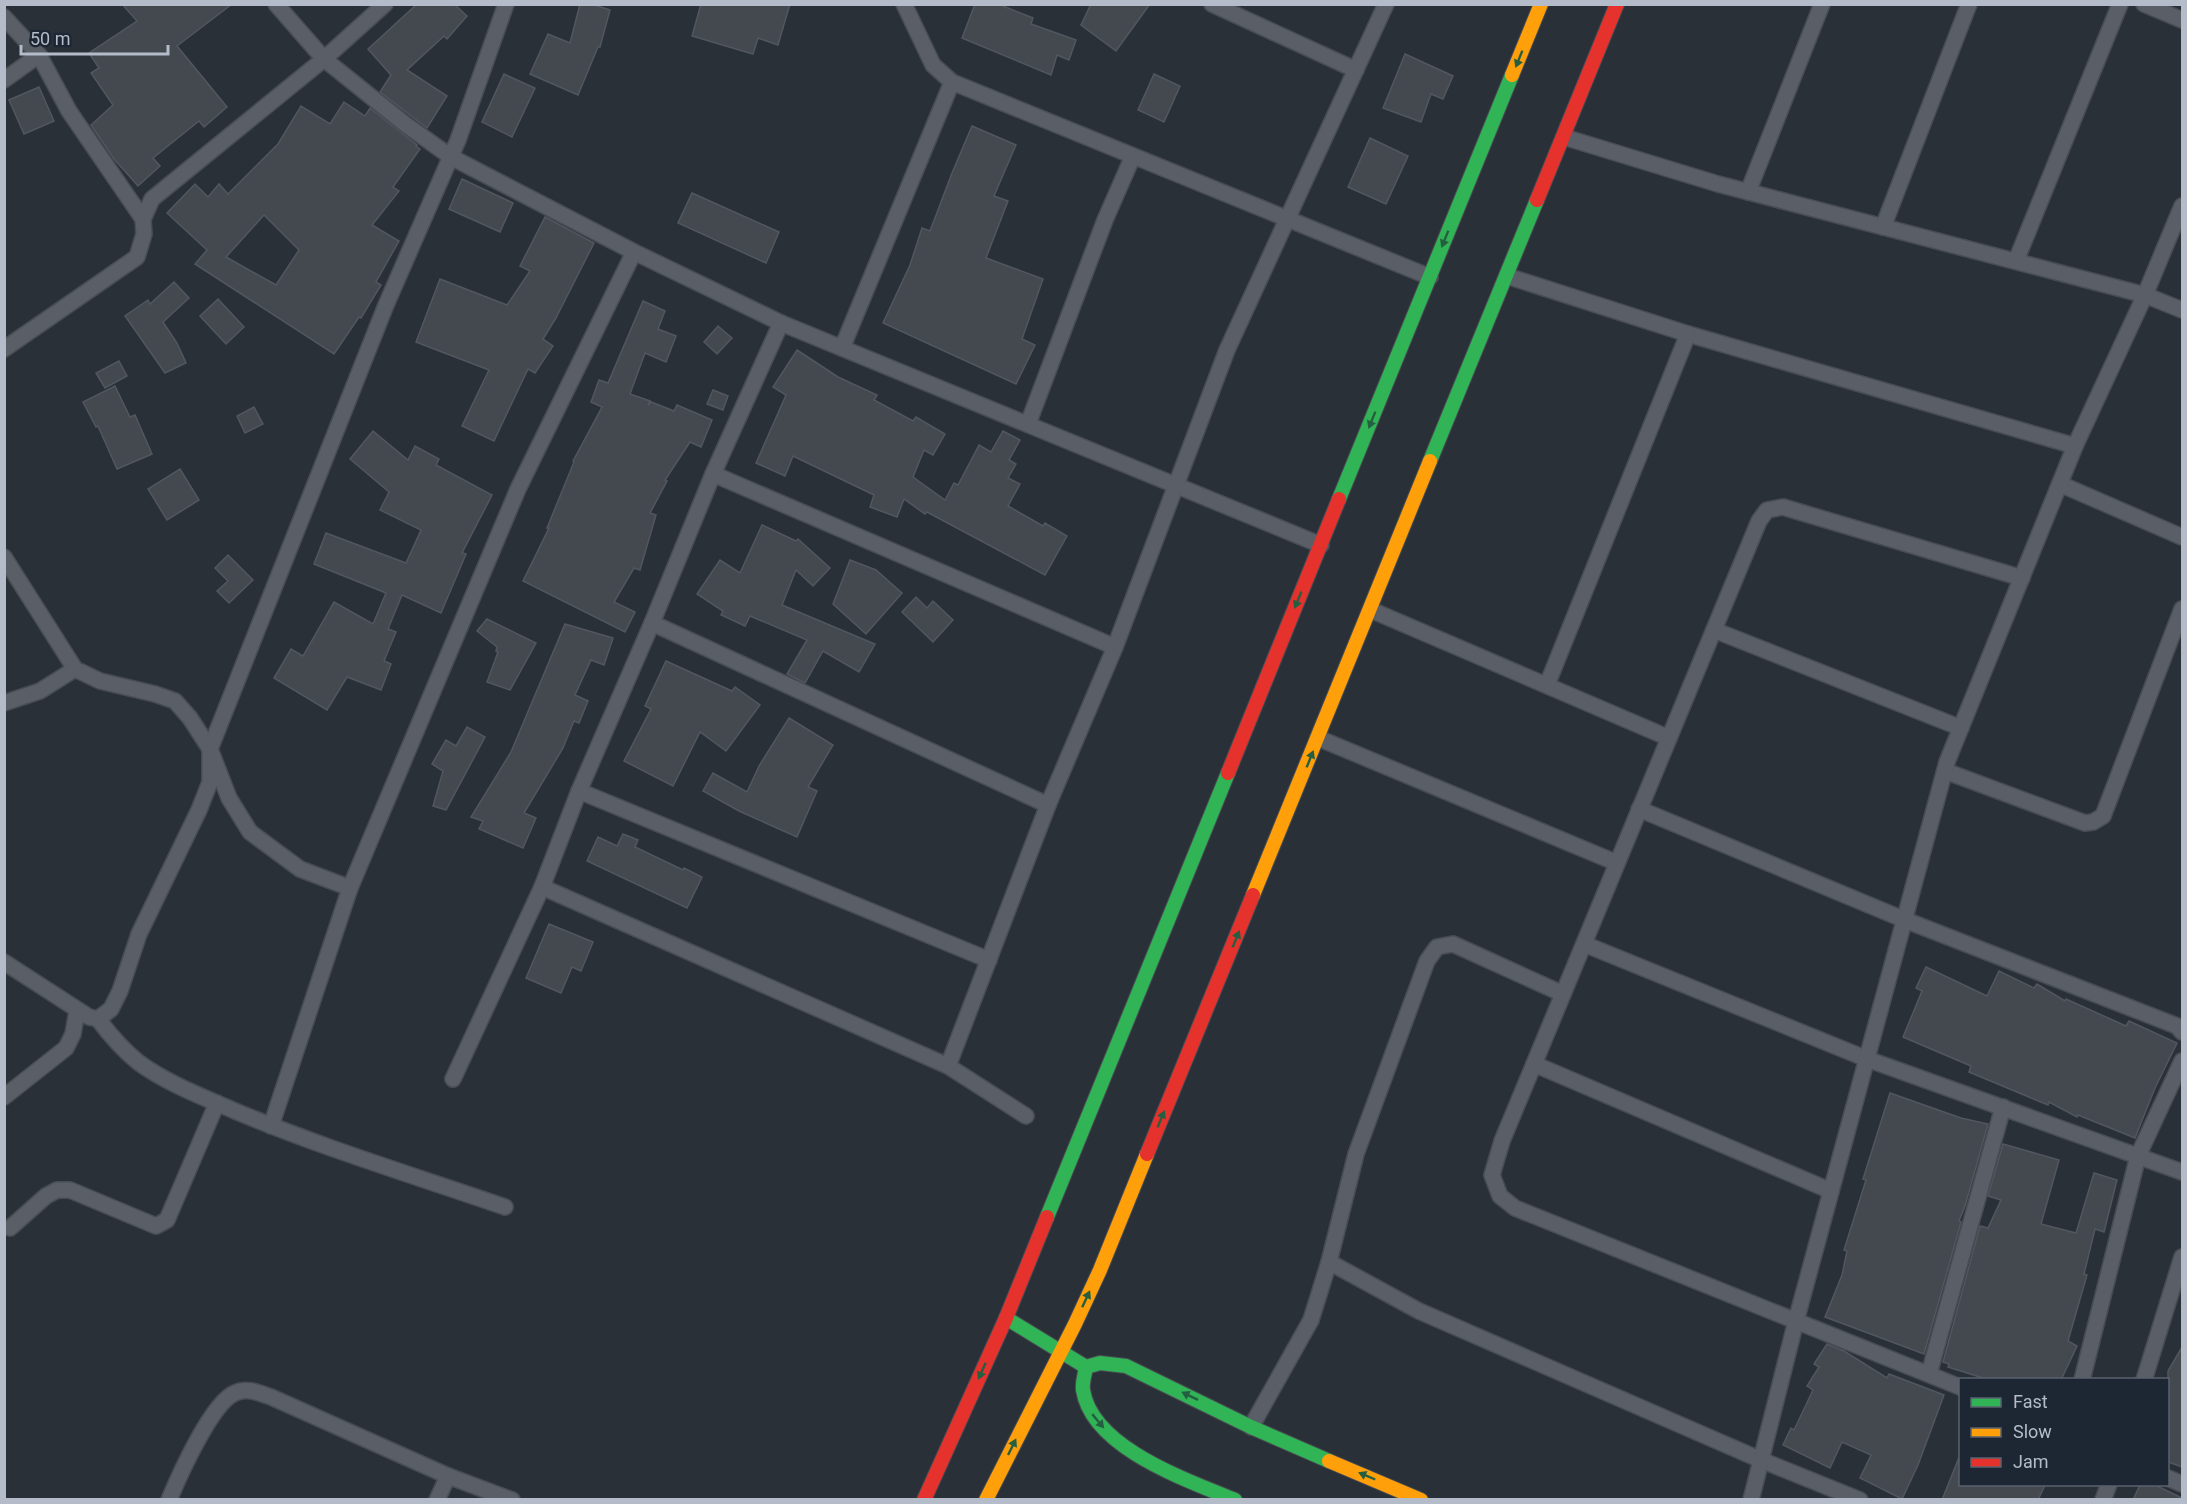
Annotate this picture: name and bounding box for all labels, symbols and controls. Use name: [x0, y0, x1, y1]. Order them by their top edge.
scale bar: [21, 18, 168, 56]
text: 50 m: [30, 28, 70, 49]
one-way arrow: [1514, 50, 1524, 68]
one-way arrow: [1440, 230, 1449, 248]
one-way arrow: [1367, 411, 1376, 429]
one-way arrow: [1293, 592, 1303, 610]
one-way arrow: [1305, 749, 1315, 767]
one-way arrow: [1232, 930, 1241, 948]
one-way arrow: [1157, 1110, 1167, 1128]
one-way arrow: [1082, 1291, 1091, 1308]
one-way arrow: [977, 1363, 986, 1380]
legend: [1959, 1378, 2169, 1486]
text: Fast: [2013, 1391, 2048, 1412]
one-way arrow: [1181, 1392, 1198, 1401]
one-way arrow: [1092, 1413, 1105, 1429]
text: Slow: [2013, 1421, 2052, 1442]
one-way arrow: [1007, 1438, 1016, 1455]
text: Jam: [2013, 1451, 2049, 1472]
one-way arrow: [1359, 1472, 1376, 1481]

